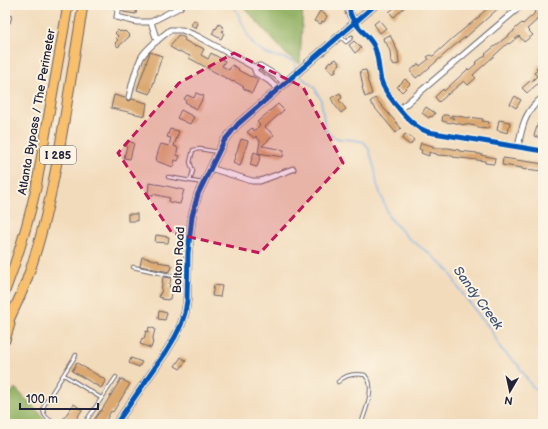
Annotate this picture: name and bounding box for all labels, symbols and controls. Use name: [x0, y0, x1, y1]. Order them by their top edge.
street label: Atlanta Bypass / The Perimeter: [15, 27, 59, 196]
road number: I 285: [40, 146, 76, 164]
street label: Bolton Road: [170, 226, 188, 294]
water label: Sandy Creek: [450, 263, 507, 333]
north arrow: [490, 371, 530, 411]
scale bar: [20, 385, 98, 411]
text: 100 m: [26, 392, 58, 407]
text: N: [503, 393, 514, 407]

